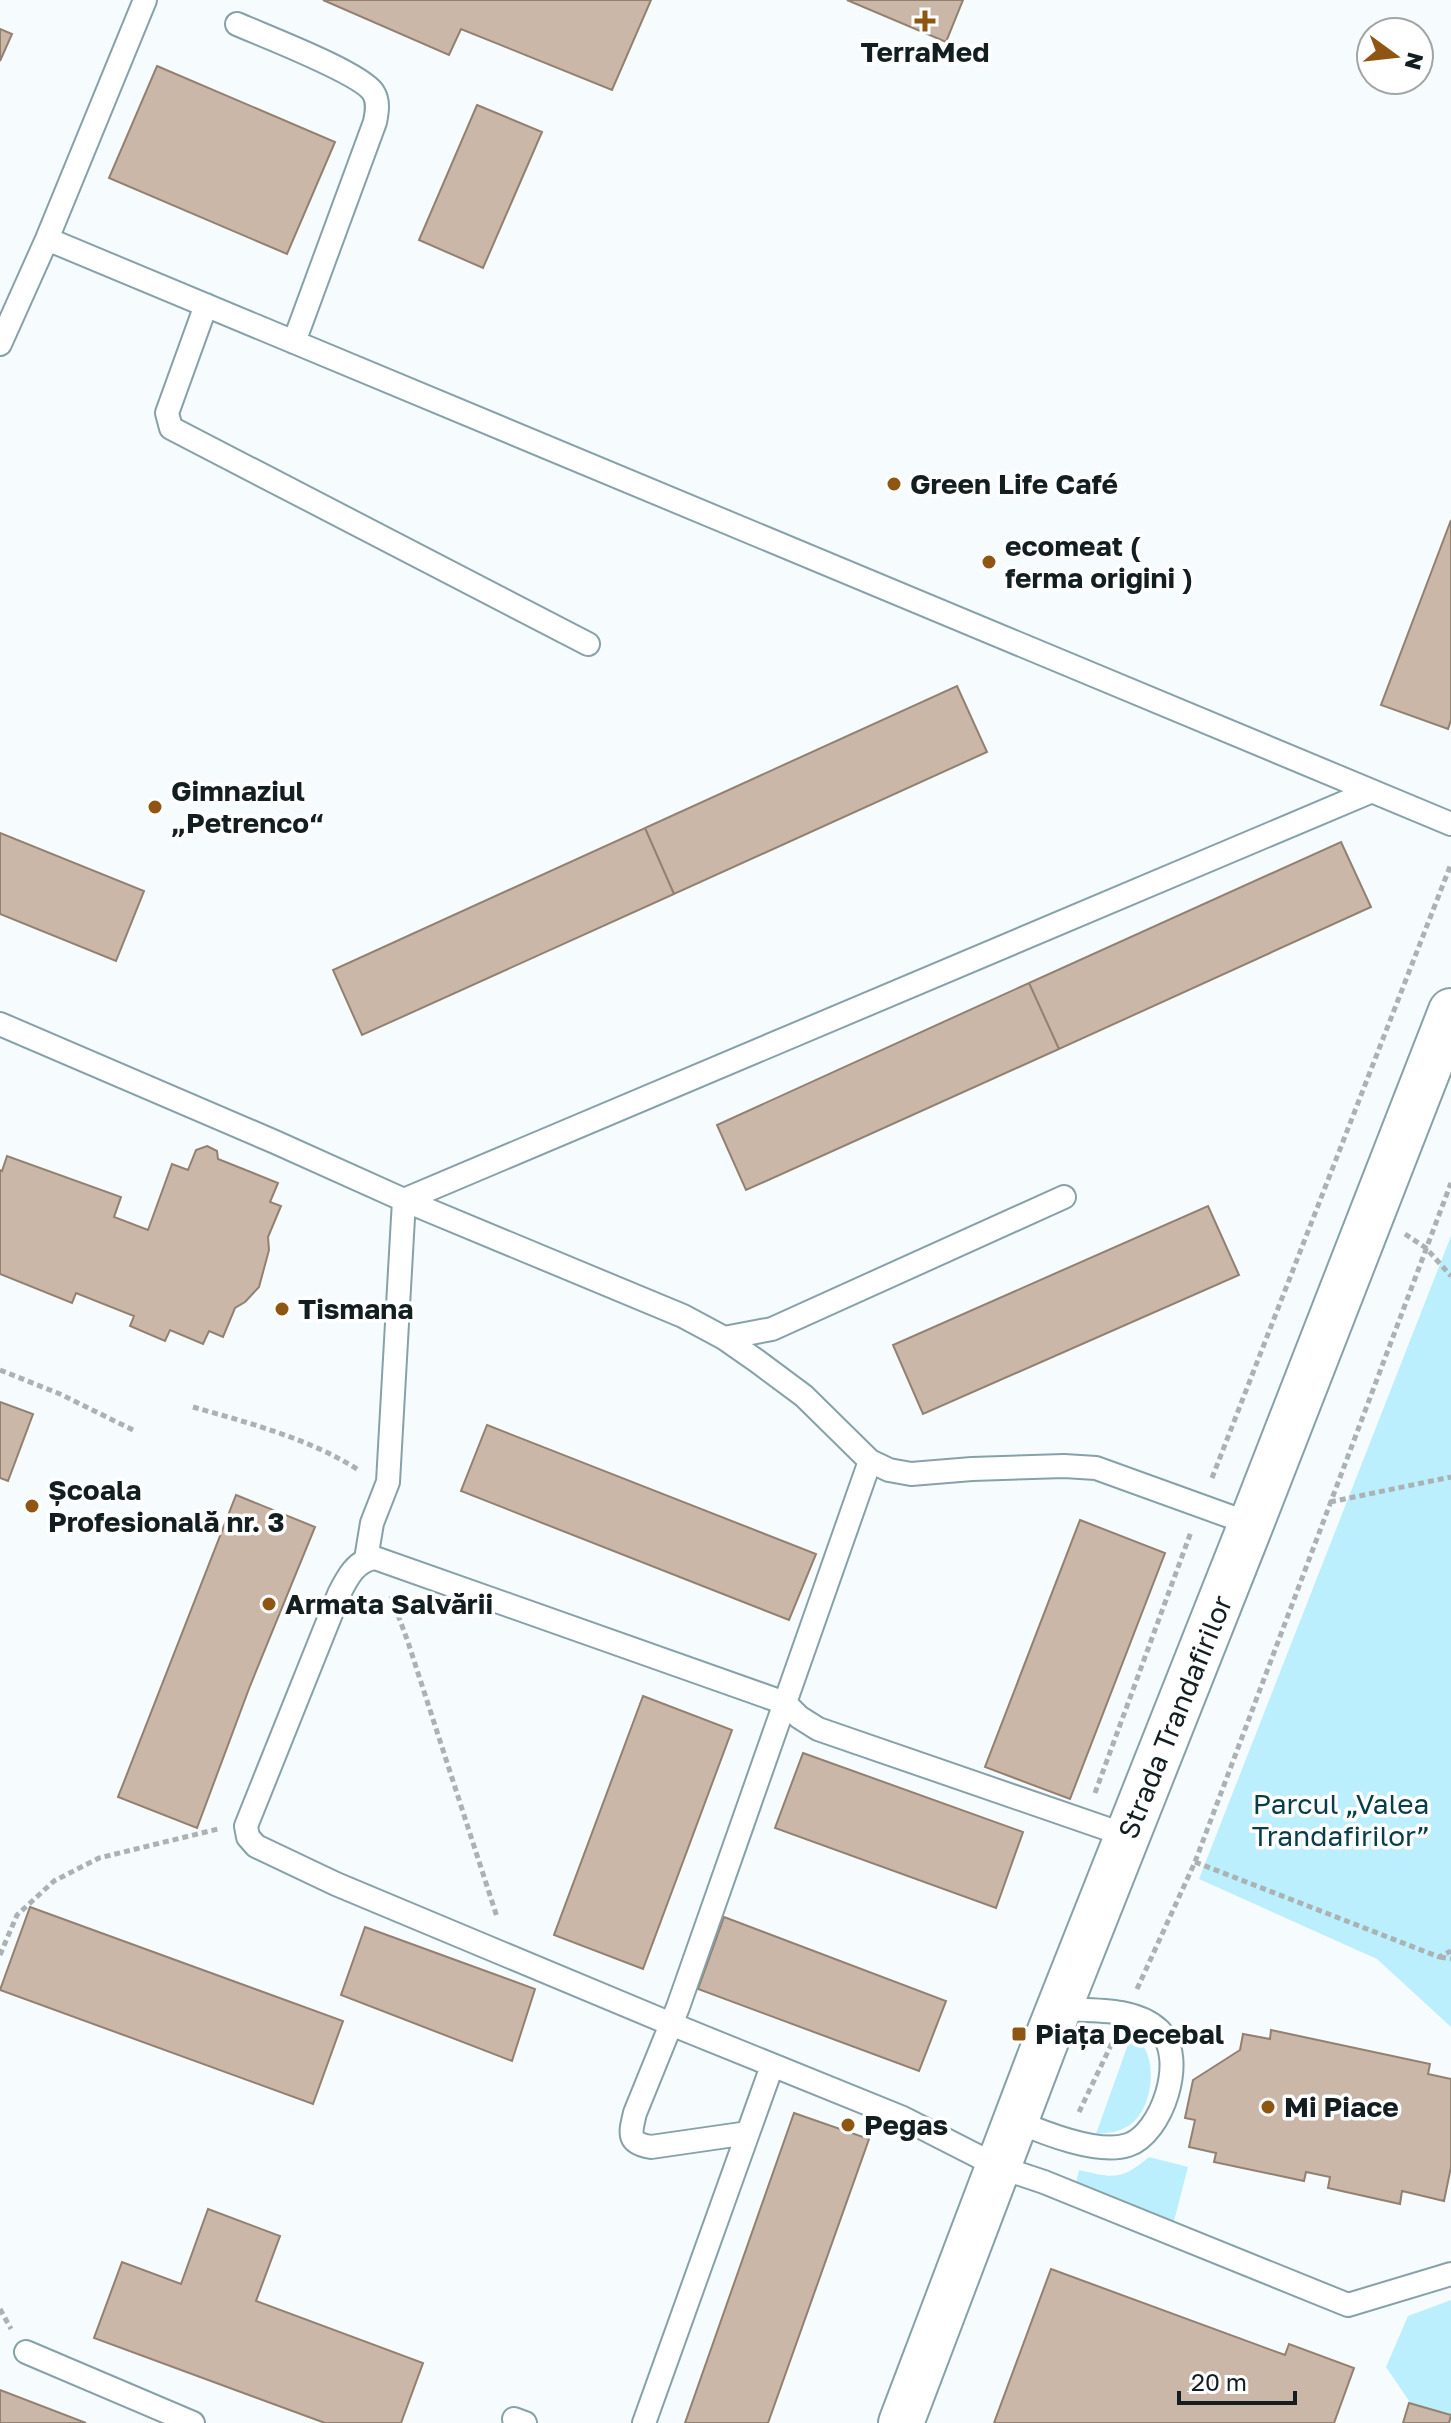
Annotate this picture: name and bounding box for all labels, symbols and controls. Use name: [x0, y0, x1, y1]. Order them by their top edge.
marker: TerraMed: [914, 10, 936, 32]
north arrow: [1355, 16, 1435, 96]
place label: TerraMed: [861, 35, 989, 68]
text: N: [1400, 50, 1430, 73]
place label: Green Life Café: [910, 467, 1118, 500]
marker: Green Life Café: [885, 475, 903, 493]
place label: ecomeat ( ferma origini ): [1005, 529, 1193, 594]
marker: ecomeat ( ferma origini ): [980, 553, 998, 571]
place label: Gimnaziul „Petrenco“: [171, 774, 324, 839]
marker: Gimnaziul „Petrenco“: [146, 798, 164, 816]
place label: Tismana: [298, 1292, 413, 1325]
marker: Tismana: [273, 1300, 291, 1318]
place label: Școala Profesională nr. 3: [48, 1473, 285, 1538]
marker: Școala Profesională nr. 3: [23, 1497, 41, 1515]
place label: Armata Salvării: [285, 1587, 493, 1620]
street label: Strada Trandafirilor: [1111, 1590, 1238, 1843]
marker: Armata Salvării: [260, 1595, 278, 1613]
park label: Parcul „Valea Trandafirilor”: [1252, 1787, 1430, 1852]
place label: Piața Decebal: [1035, 2017, 1224, 2050]
marker: Piața Decebal: [1010, 2025, 1028, 2043]
place label: Mi Piace: [1284, 2090, 1399, 2123]
marker: Mi Piace: [1259, 2098, 1277, 2116]
place label: Pegas: [864, 2108, 948, 2141]
marker: Pegas: [839, 2116, 857, 2134]
scale bar: [1179, 2355, 1295, 2405]
text: 20 m: [1191, 2367, 1247, 2396]

